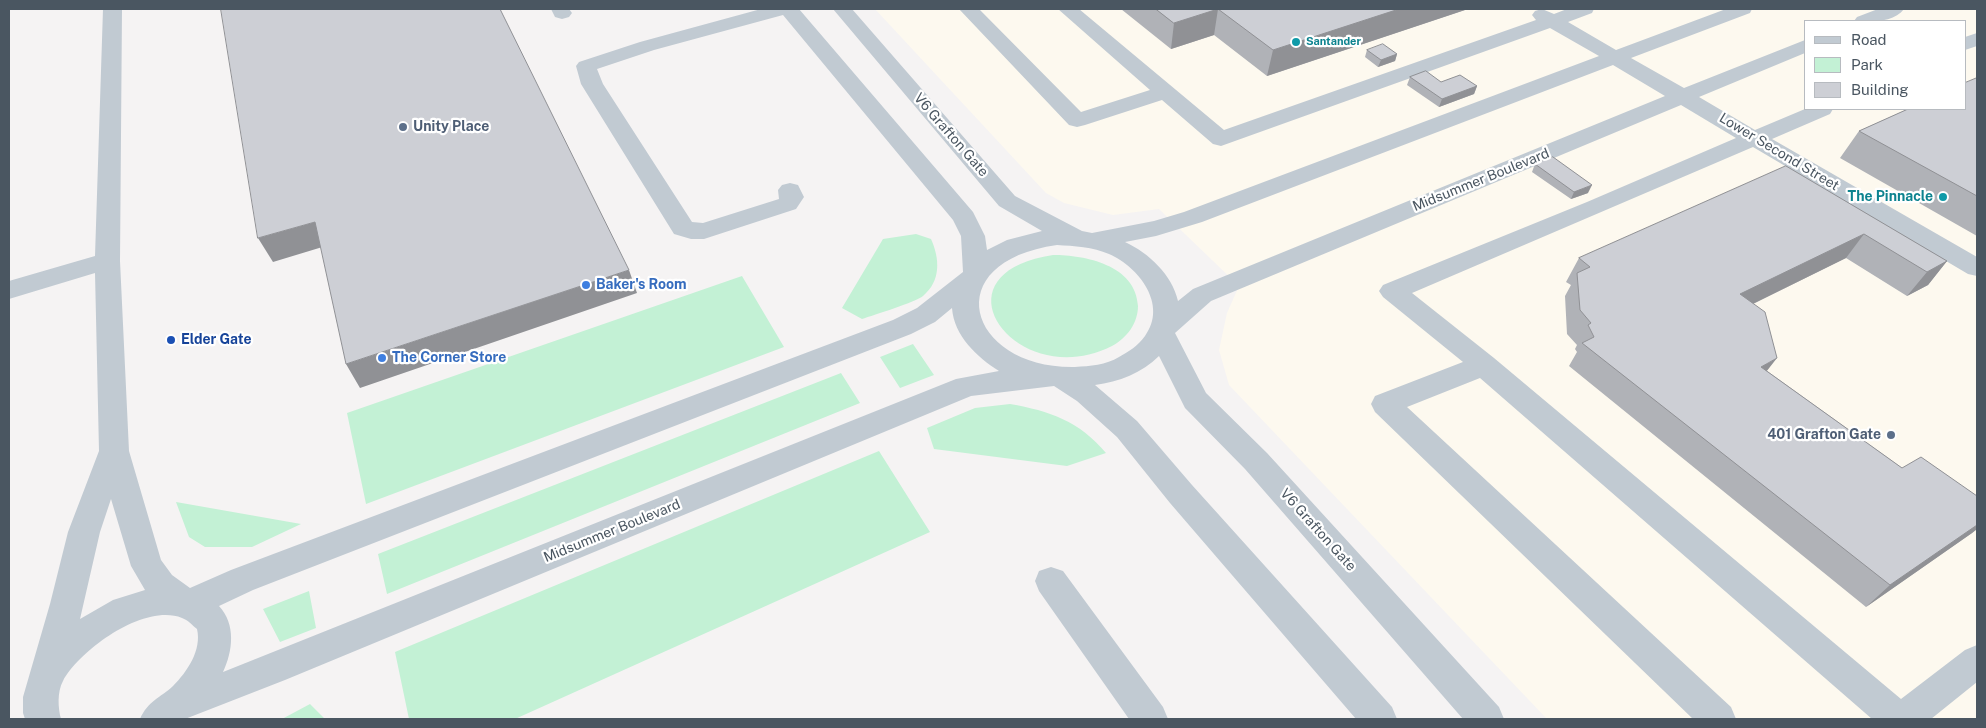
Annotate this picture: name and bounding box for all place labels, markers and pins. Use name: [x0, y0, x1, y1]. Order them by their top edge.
place label: Santander: [1306, 35, 1361, 49]
marker: Santander: [1290, 36, 1302, 48]
place label: Unity Place: [413, 119, 489, 135]
marker: Unity Place: [397, 121, 409, 133]
place label: The Pinnacle: [1848, 189, 1933, 205]
marker: The Pinnacle: [1937, 191, 1949, 203]
place label: Baker's Room: [596, 277, 687, 293]
marker: Baker's Room: [580, 279, 592, 291]
place label: Elder Gate: [181, 332, 251, 348]
marker: Elder Gate: [165, 334, 177, 346]
place label: The Corner Store: [392, 350, 506, 366]
marker: The Corner Store: [376, 352, 388, 364]
place label: 401 Grafton Gate: [1767, 427, 1881, 443]
marker: 401 Grafton Gate: [1885, 429, 1897, 441]

